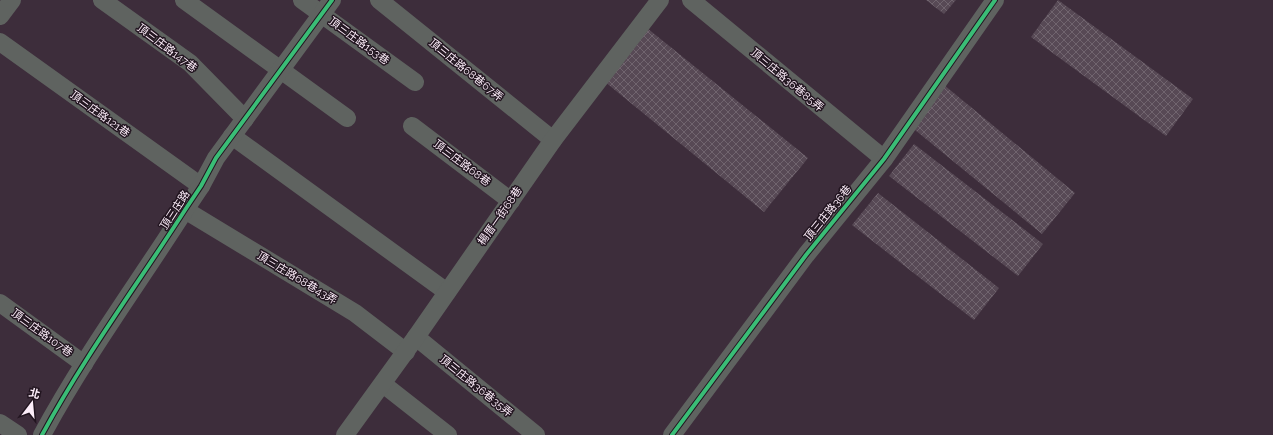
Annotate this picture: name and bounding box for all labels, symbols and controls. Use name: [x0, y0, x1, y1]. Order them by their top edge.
street label: 頂三庄路153巷: [326, 15, 392, 67]
street label: 頂三庄路147巷: [135, 21, 199, 75]
street label: 頂三庄路68巷67弄: [426, 36, 506, 104]
street label: 頂三庄路36巷85弄: [748, 46, 826, 114]
street label: 頂三庄路121巷: [68, 88, 132, 140]
street label: 頂三庄路68巷: [431, 137, 493, 189]
street label: 頂三庄路36巷: [802, 183, 854, 243]
street label: 楊厝一街68巷: [475, 184, 525, 248]
street label: 頂三庄路: [158, 188, 192, 232]
street label: 頂三庄路68巷43弄: [255, 249, 339, 307]
street label: 頂三庄路107巷: [9, 307, 75, 359]
street label: 頂三庄路36巷35弄: [437, 353, 515, 419]
north arrow: [12, 383, 52, 423]
text: 北: [28, 386, 42, 402]

